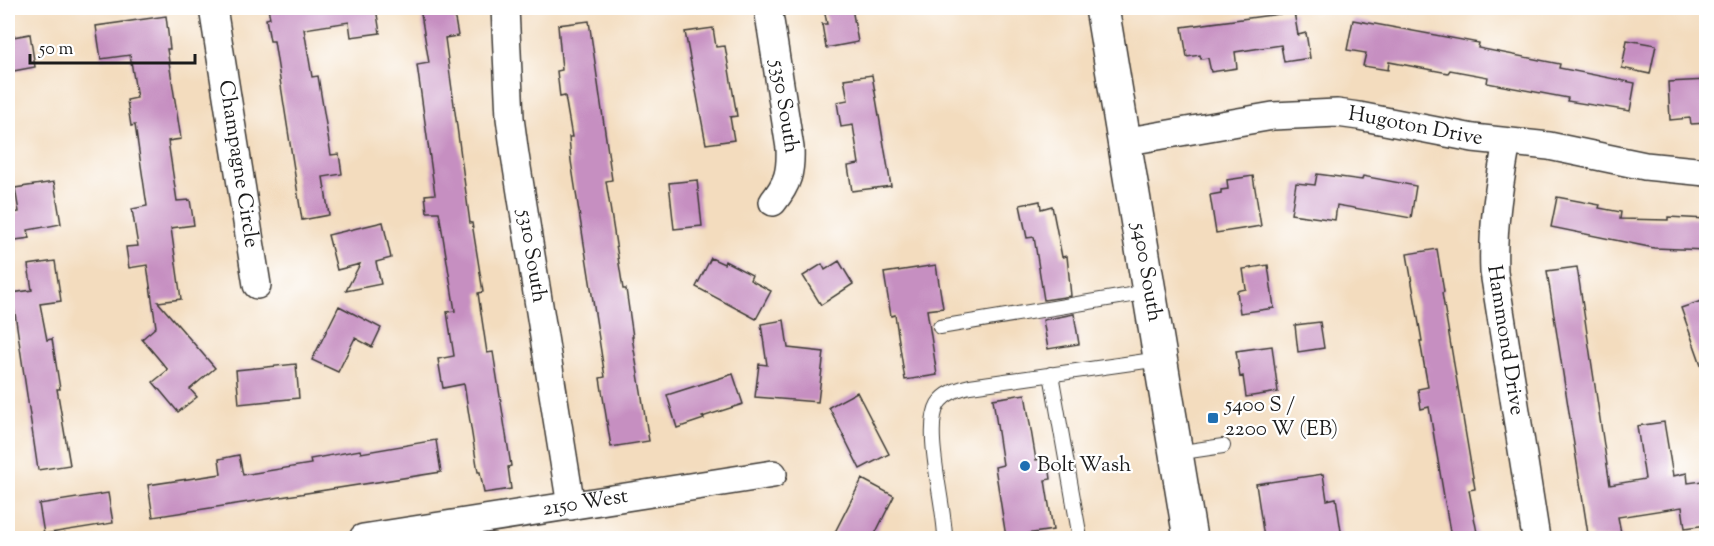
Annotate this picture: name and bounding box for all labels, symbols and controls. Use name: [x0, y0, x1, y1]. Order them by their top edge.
scale bar: [30, 27, 195, 65]
text: 50 m: [38, 37, 74, 63]
street label: 5350 South: [761, 57, 806, 156]
street label: Champagne Circle: [210, 78, 266, 250]
street label: Hugoton Drive: [1346, 100, 1484, 154]
street label: 5310 South: [509, 207, 553, 305]
street label: 5400 South: [1123, 220, 1169, 324]
street label: Hammond Drive: [1478, 263, 1531, 417]
place label: 5400 S / 2200 W (EB): [1224, 391, 1338, 445]
marker: 5400 S / 2200 W (EB): [1206, 411, 1220, 425]
place label: Bolt Wash: [1037, 451, 1131, 481]
marker: Bolt Wash: [1018, 459, 1032, 473]
street label: 2150 West: [540, 482, 630, 525]

